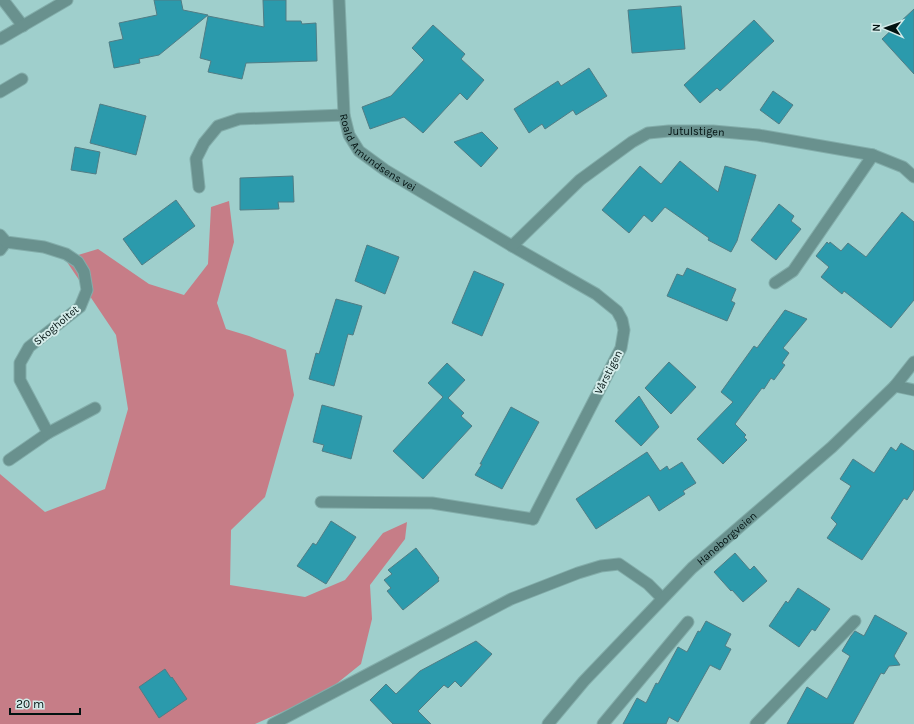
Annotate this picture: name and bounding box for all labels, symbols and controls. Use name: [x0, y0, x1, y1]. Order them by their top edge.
north arrow: [866, 8, 906, 48]
text: N: [870, 23, 883, 32]
street label: Roald Amundsens vei: [337, 112, 419, 194]
street label: Jutulstigen: [668, 125, 725, 139]
street label: Skogholtet: [31, 303, 81, 348]
street label: Vårstigen: [592, 348, 625, 396]
street label: Haneborgveien: [694, 509, 759, 568]
scale bar: [10, 690, 80, 716]
text: 20 m: [16, 697, 44, 711]

